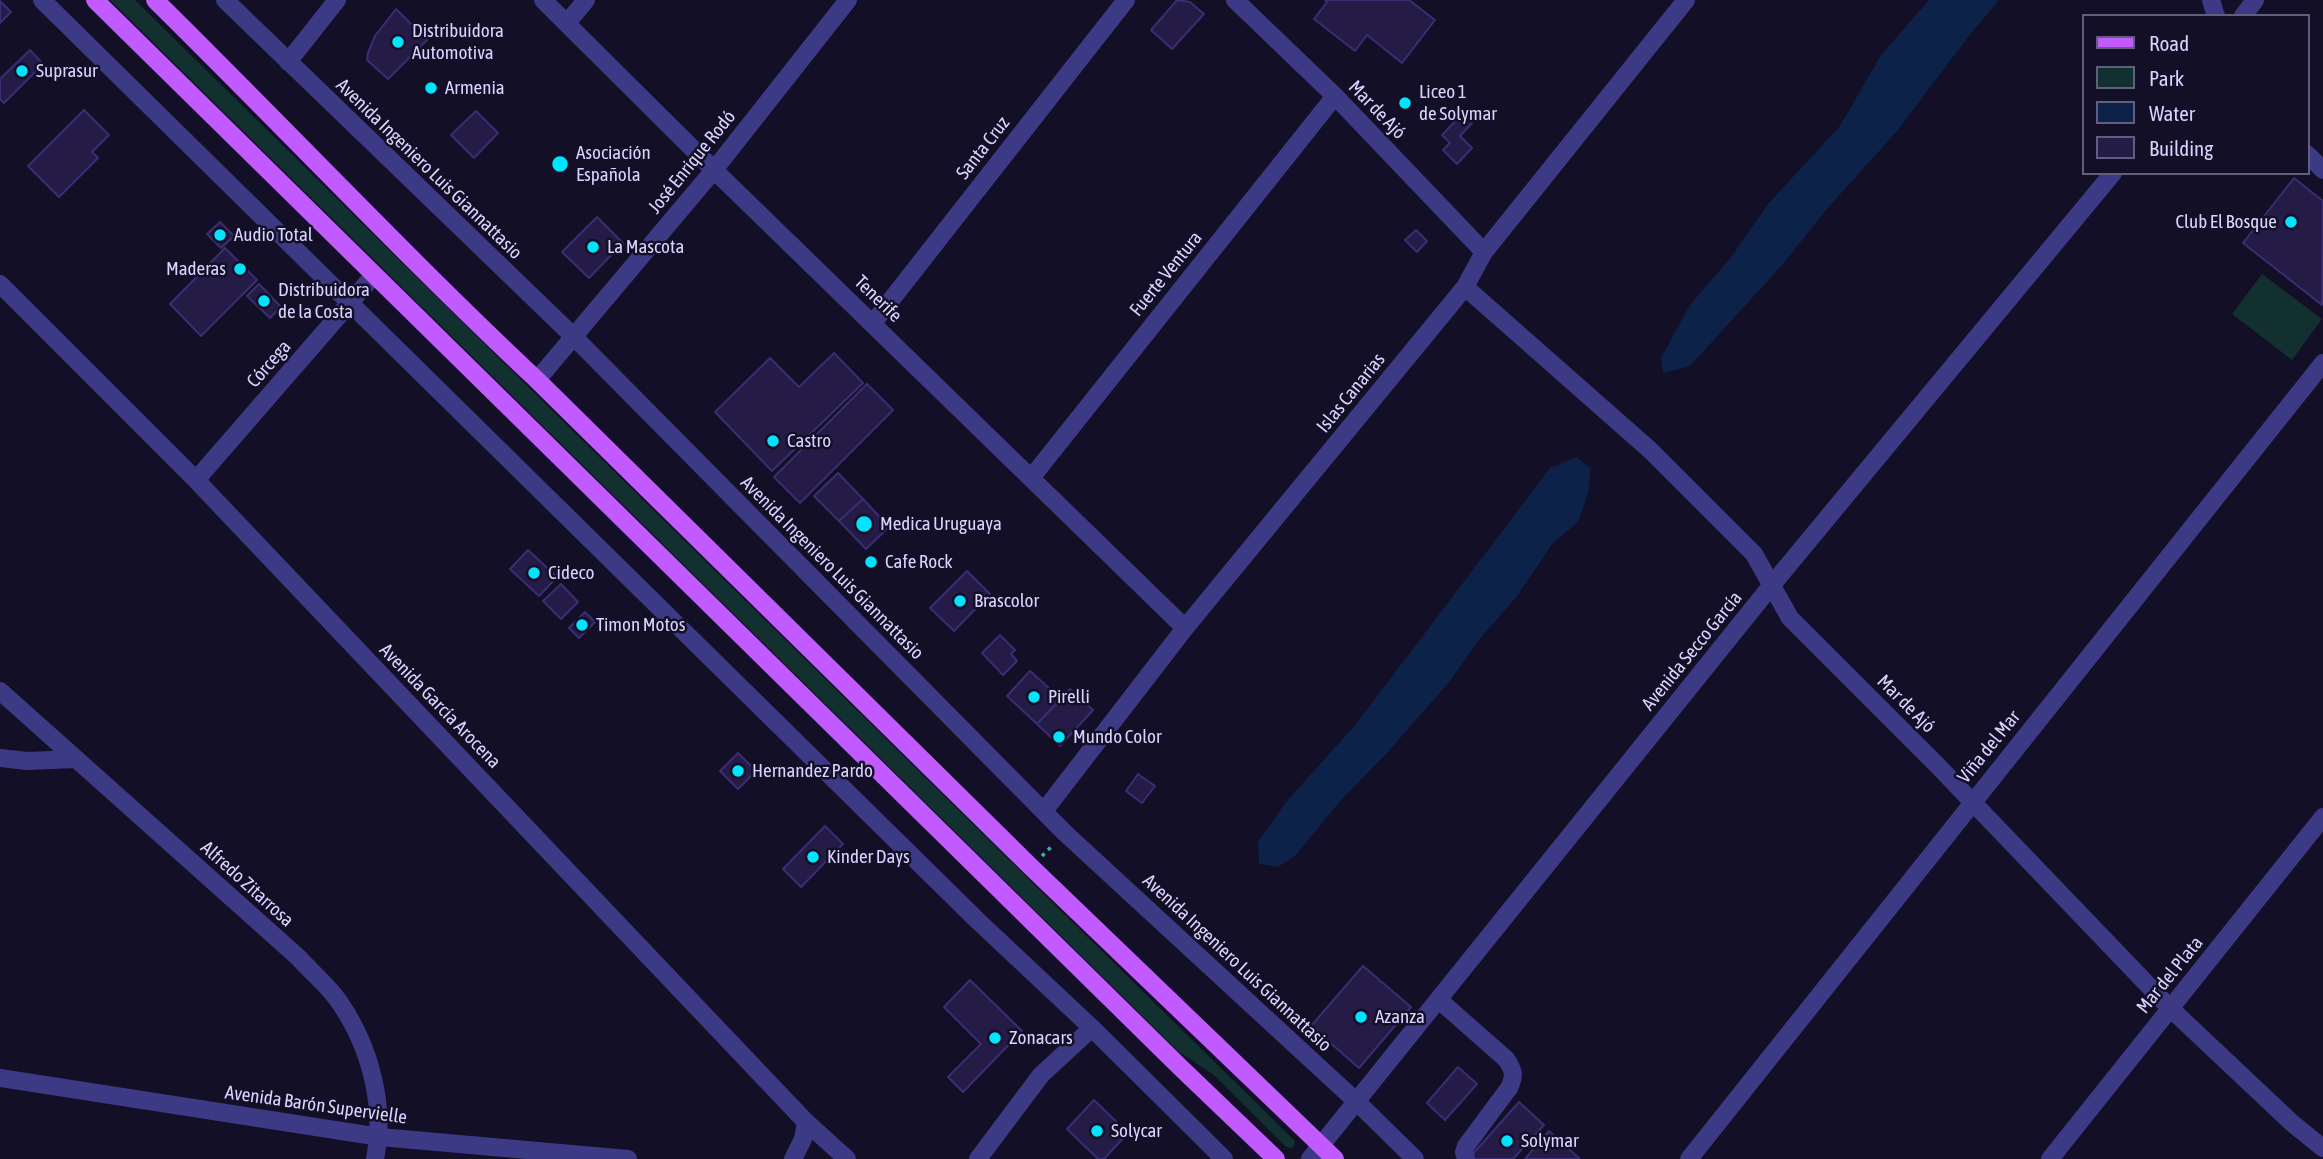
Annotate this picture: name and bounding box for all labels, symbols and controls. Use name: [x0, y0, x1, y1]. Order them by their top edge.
legend: [2082, 14, 2309, 175]
place label: Distribuidora Automotiva: [412, 20, 504, 64]
text: Road: [2149, 31, 2189, 55]
marker: Distribuidora Automotiva: [390, 34, 406, 50]
place label: Suprasur: [36, 60, 98, 82]
marker: Suprasur: [14, 63, 30, 79]
text: Park: [2149, 66, 2184, 90]
street label: Avenida Ingeniero Luis Giannattasio: [331, 74, 527, 264]
street label: Mar de Ajó: [1344, 76, 1410, 144]
place label: Armenia: [445, 77, 505, 99]
marker: Armenia: [423, 80, 439, 96]
place label: Liceo 1 de Solymar: [1419, 81, 1497, 125]
marker: Liceo 1 de Solymar: [1397, 95, 1413, 111]
text: Water: [2149, 101, 2195, 125]
street label: José Enrique Rodó: [643, 106, 741, 218]
street label: Santa Cruz: [952, 112, 1014, 184]
text: Building: [2149, 136, 2213, 160]
place label: Asociación Española: [576, 142, 651, 186]
marker: Asociación Española: [550, 154, 570, 174]
place label: Club El Bosque: [2175, 211, 2277, 233]
marker: Club El Bosque: [2283, 214, 2299, 230]
place label: Audio Total: [234, 224, 313, 246]
marker: Audio Total: [212, 227, 228, 243]
street label: Fuerte Ventura: [1125, 227, 1207, 321]
place label: La Mascota: [607, 236, 684, 258]
marker: La Mascota: [585, 239, 601, 255]
place label: Maderas: [166, 258, 226, 280]
marker: Maderas: [232, 261, 248, 277]
street label: Tenerife: [849, 271, 907, 327]
place label: Distribuidora de la Costa: [278, 279, 370, 323]
marker: Distribuidora de la Costa: [256, 293, 272, 309]
street label: Córcega: [242, 336, 296, 392]
street label: Islas Canarias: [1312, 349, 1390, 437]
place label: Castro: [787, 430, 831, 452]
marker: Castro: [765, 433, 781, 449]
street label: Avenida Ingeniero Luis Giannattasio: [736, 472, 928, 664]
place label: Medica Uruguaya: [880, 513, 1002, 535]
marker: Medica Uruguaya: [854, 514, 874, 534]
place label: Cafe Rock: [885, 551, 953, 573]
marker: Cafe Rock: [863, 554, 879, 570]
place label: Cideco: [548, 562, 594, 584]
marker: Cideco: [526, 565, 542, 581]
street label: Avenida Secco García: [1637, 587, 1747, 715]
place label: Brascolor: [974, 590, 1039, 612]
marker: Brascolor: [952, 593, 968, 609]
place label: Timon Motos: [596, 614, 685, 636]
marker: Timon Motos: [574, 617, 590, 633]
street label: Avenida García Arocena: [375, 639, 505, 773]
street label: Mar de Ajó: [1872, 670, 1940, 738]
place label: Pirelli: [1048, 686, 1090, 708]
marker: Pirelli: [1026, 689, 1042, 705]
street label: Viña del Mar: [1953, 706, 2025, 788]
place label: Mundo Color: [1073, 726, 1162, 748]
marker: Mundo Color: [1051, 729, 1067, 745]
place label: Hernandez Pardo: [752, 760, 873, 782]
marker: Hernandez Pardo: [730, 763, 746, 779]
street label: Alfredo Zitarrosa: [196, 836, 298, 932]
place label: Kinder Days: [827, 846, 910, 868]
marker: Kinder Days: [805, 849, 821, 865]
street label: Avenida Ingeniero Luis Giannattasio: [1138, 869, 1336, 1057]
street label: Mar del Plata: [2132, 932, 2208, 1018]
place label: Azanza: [1375, 1006, 1425, 1028]
marker: Azanza: [1353, 1009, 1369, 1025]
place label: Zonacars: [1009, 1027, 1073, 1049]
marker: Zonacars: [987, 1030, 1003, 1046]
street label: Avenida Barón Supervielle: [224, 1081, 408, 1129]
place label: Solycar: [1111, 1120, 1162, 1142]
marker: Solycar: [1089, 1123, 1105, 1139]
place label: Solymar: [1521, 1130, 1579, 1152]
marker: Solymar: [1499, 1133, 1515, 1149]

